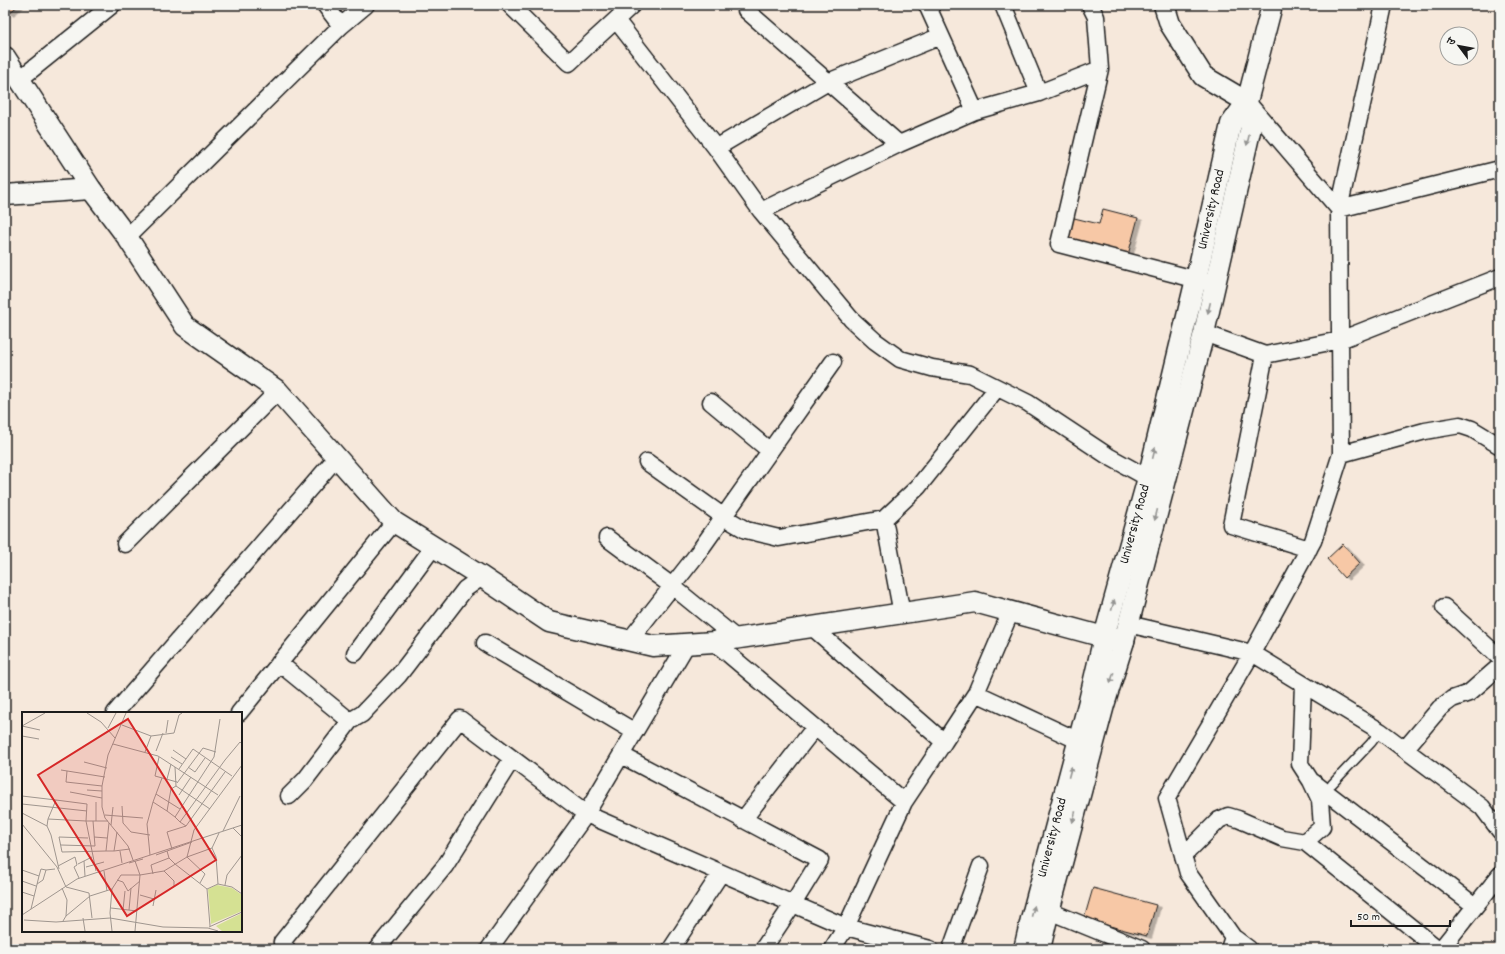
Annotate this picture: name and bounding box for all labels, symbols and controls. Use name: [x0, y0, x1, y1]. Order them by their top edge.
north arrow: [1439, 26, 1479, 66]
text: उ: [1443, 34, 1461, 49]
one-way arrow: [1244, 134, 1250, 146]
street label: University Road: [1193, 167, 1230, 252]
one-way arrow: [1206, 302, 1212, 314]
one-way arrow: [1151, 446, 1157, 459]
street label: University Road: [1115, 482, 1156, 566]
one-way arrow: [1153, 509, 1159, 521]
one-way arrow: [1110, 599, 1116, 611]
one-way arrow: [1109, 673, 1115, 685]
inset map: [22, 712, 242, 932]
one-way arrow: [1067, 766, 1073, 778]
street label: University Road: [1032, 796, 1073, 880]
one-way arrow: [1071, 811, 1077, 823]
scale bar: [1351, 902, 1450, 928]
one-way arrow: [1030, 905, 1036, 917]
text: 50 m: [1357, 909, 1380, 926]

